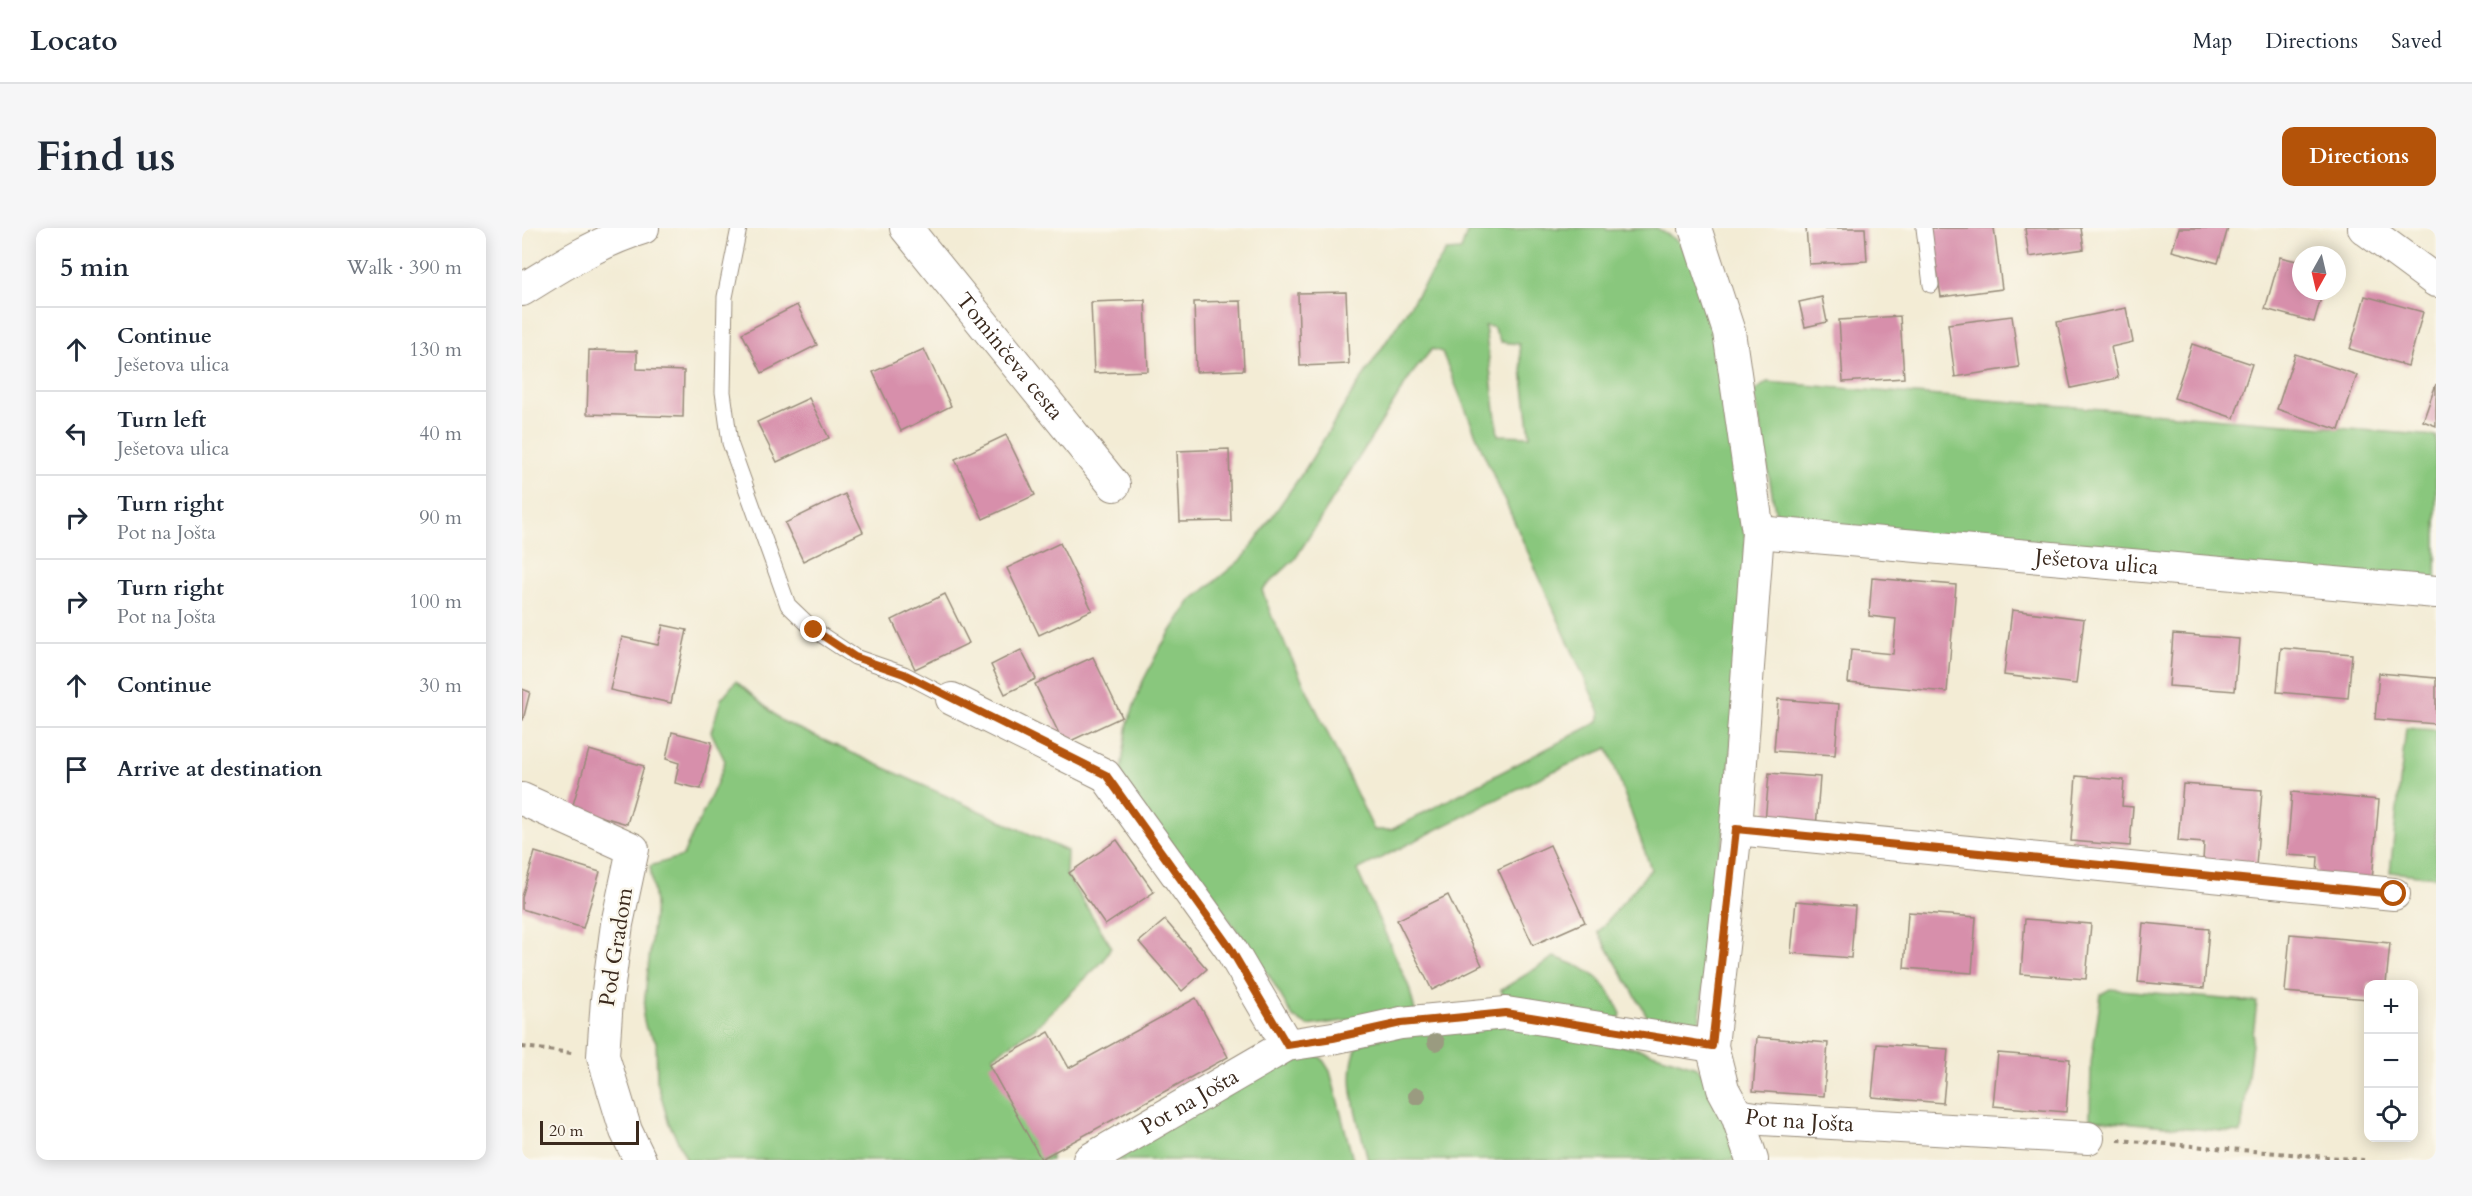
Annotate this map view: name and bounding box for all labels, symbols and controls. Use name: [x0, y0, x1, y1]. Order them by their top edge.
text: Locato: [30, 22, 118, 60]
text: Map: [2192, 27, 2232, 56]
text: Directions: [2265, 27, 2358, 56]
text: Saved: [2391, 27, 2442, 56]
button: Directions: [2282, 127, 2436, 186]
text: Find us: [36, 128, 176, 185]
north arrow: [2292, 246, 2346, 300]
text: 5 min: [60, 250, 129, 285]
text: Walk · 390 m: [347, 254, 462, 281]
street label: Tominčeva cesta: [949, 286, 1071, 427]
text: Continue: [117, 321, 212, 351]
icon: ahead: [60, 333, 93, 366]
text: 130 m: [409, 336, 462, 363]
text: Ješetova ulica: [117, 351, 229, 378]
text: Turn left: [117, 405, 206, 435]
icon: left: [60, 417, 93, 450]
text: 40 m: [419, 420, 462, 447]
text: Ješetova ulica: [117, 435, 229, 462]
text: Turn right: [117, 489, 224, 519]
icon: right: [60, 501, 93, 534]
text: 90 m: [419, 504, 462, 531]
text: Pot na Jošta: [117, 519, 216, 546]
street label: Ješetova ulica: [2031, 541, 2160, 582]
text: Turn right: [117, 573, 224, 603]
icon: right: [60, 585, 93, 618]
text: 100 m: [409, 588, 462, 615]
text: Pot na Jošta: [117, 603, 216, 630]
route end: [800, 616, 826, 642]
icon: ahead: [60, 669, 93, 702]
text: Continue: [117, 670, 212, 700]
text: 30 m: [419, 672, 462, 699]
icon: arrive: [60, 753, 93, 786]
text: Arrive at destination: [117, 754, 322, 784]
route start: [2380, 880, 2406, 906]
street label: Pod Gradom: [592, 885, 640, 1008]
map controls: [2364, 980, 2418, 1142]
button: +: [2364, 980, 2418, 1034]
button: −: [2364, 1034, 2418, 1088]
street label: Pot na Jošta: [1135, 1061, 1244, 1142]
button: locate: [2364, 1088, 2418, 1142]
street label: Pot na Jošta: [1743, 1102, 1855, 1139]
scale bar: [540, 1118, 639, 1146]
text: 20 m: [549, 1120, 583, 1142]

